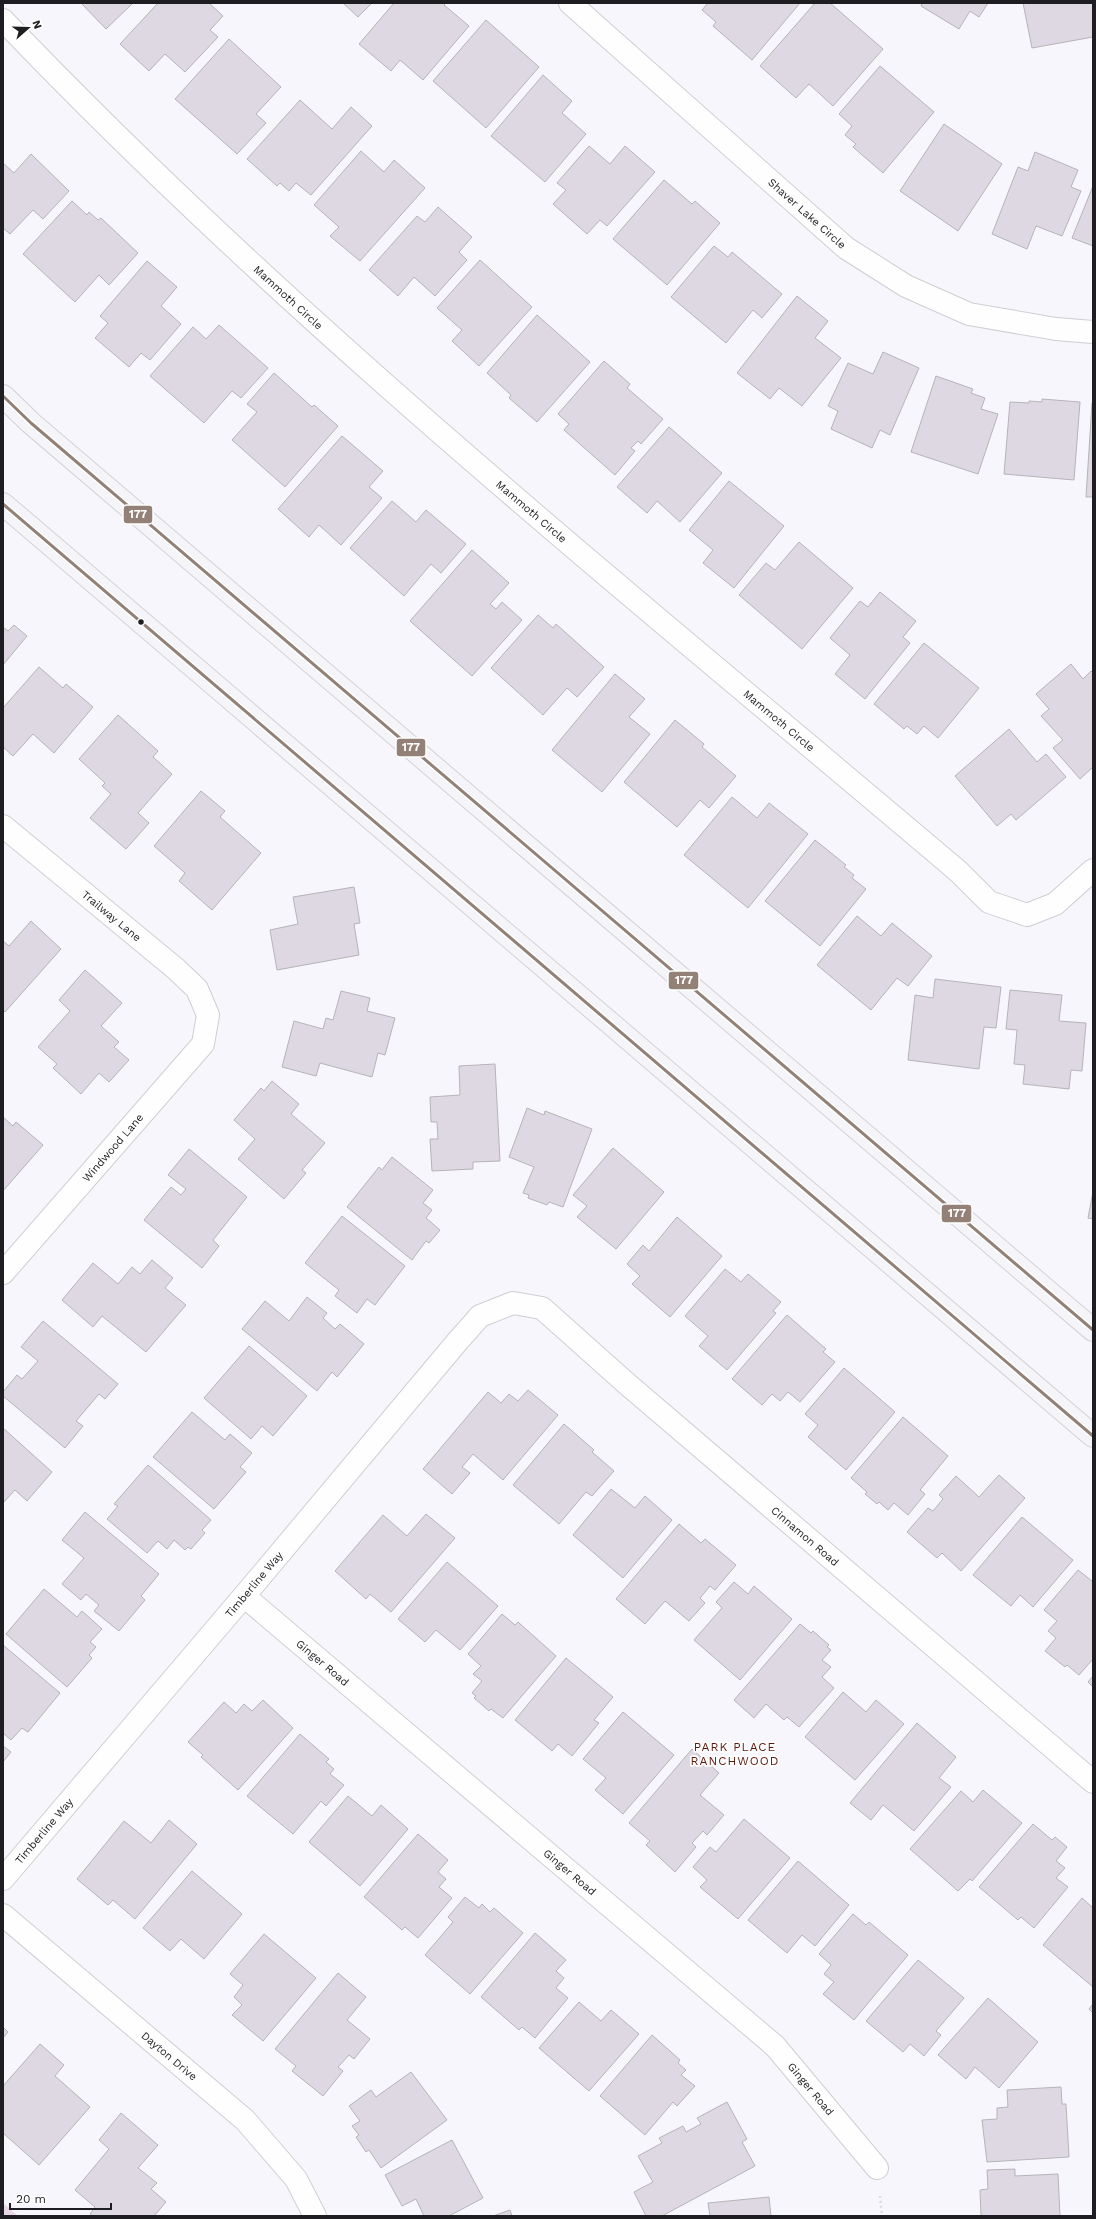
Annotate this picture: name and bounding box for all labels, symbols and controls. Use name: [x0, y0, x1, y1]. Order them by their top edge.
north arrow: [8, 8, 48, 48]
text: N: [29, 19, 44, 31]
street label: Shaver Lake Circle: [765, 175, 849, 251]
street label: Mammoth Circle: [251, 263, 326, 332]
street label: Mammoth Circle: [493, 478, 570, 545]
line badge: 177: [123, 505, 153, 524]
text: 177: [129, 508, 147, 521]
unlabelled marker: [136, 617, 146, 627]
street label: Mammoth Circle: [741, 687, 817, 754]
line badge: 177: [396, 738, 426, 757]
text: 177: [402, 741, 420, 754]
street label: Trailway Lane: [80, 888, 144, 944]
line badge: 177: [668, 971, 699, 990]
text: 177: [675, 974, 693, 987]
street label: Windwood Lane: [80, 1111, 146, 1185]
line badge: 177: [941, 1204, 972, 1223]
text: 177: [948, 1207, 966, 1220]
street label: Cinnamon Road: [769, 1504, 842, 1569]
street label: Timberline Way: [222, 1548, 285, 1620]
street label: Ginger Road: [294, 1637, 352, 1689]
district label: PARK PLACE RANCHWOOD: [691, 1740, 779, 1768]
street label: Timberline Way: [12, 1795, 76, 1867]
street label: Ginger Road: [541, 1846, 599, 1898]
street label: Dayton Drive: [139, 2029, 200, 2083]
street label: Ginger Road: [785, 2060, 837, 2118]
scale bar: [10, 2185, 111, 2211]
text: 20 m: [16, 2192, 46, 2206]

